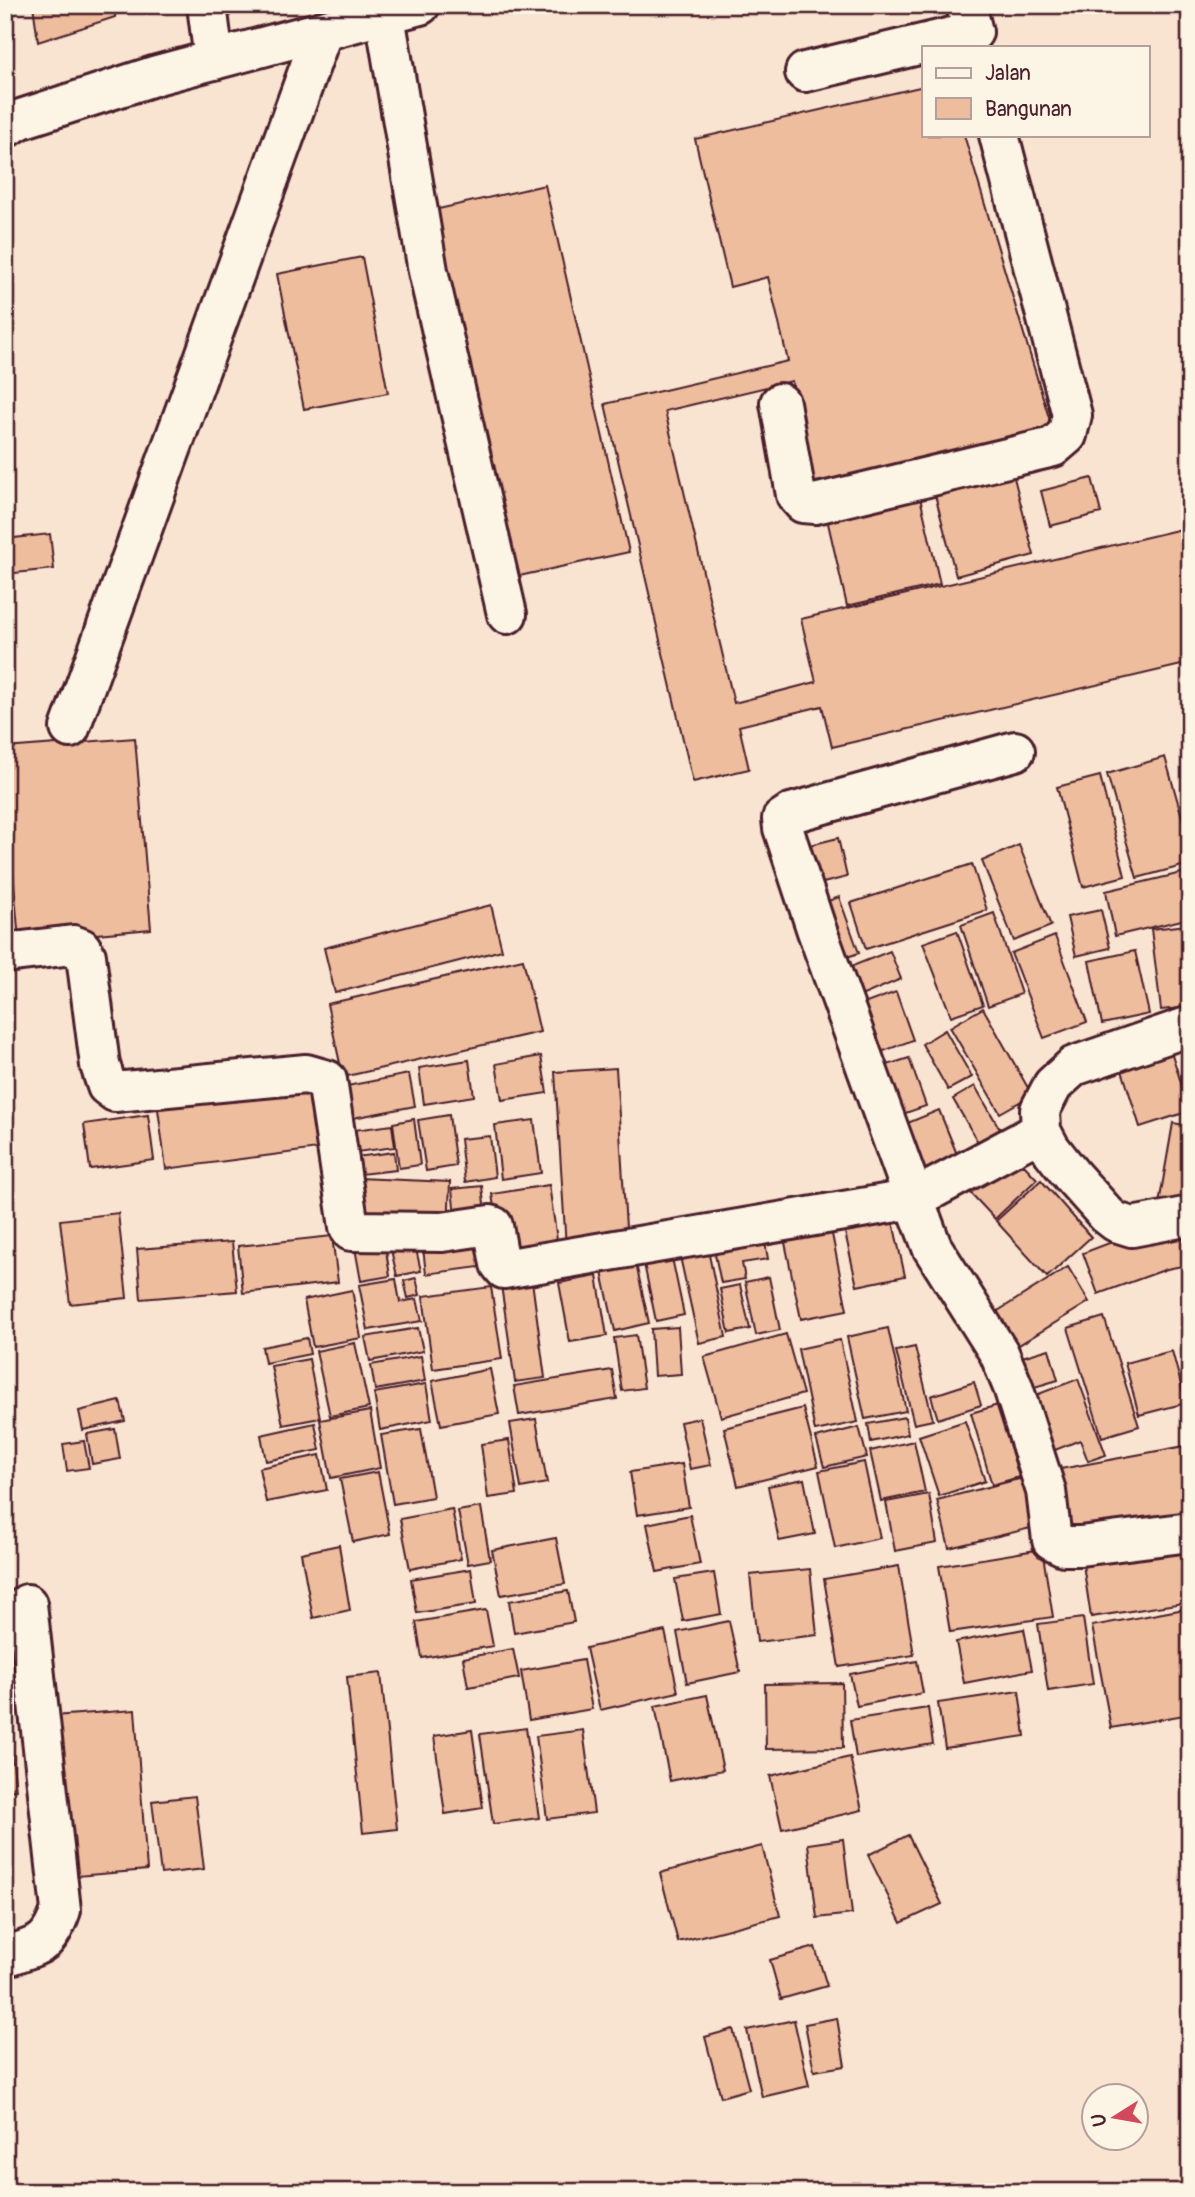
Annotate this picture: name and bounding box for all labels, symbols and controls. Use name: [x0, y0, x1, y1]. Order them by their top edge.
legend: [922, 46, 1150, 136]
text: Jalan: [985, 60, 1031, 87]
text: Bangunan: [985, 96, 1072, 123]
north arrow: [1080, 2082, 1150, 2152]
text: U: [1086, 2112, 1112, 2129]

